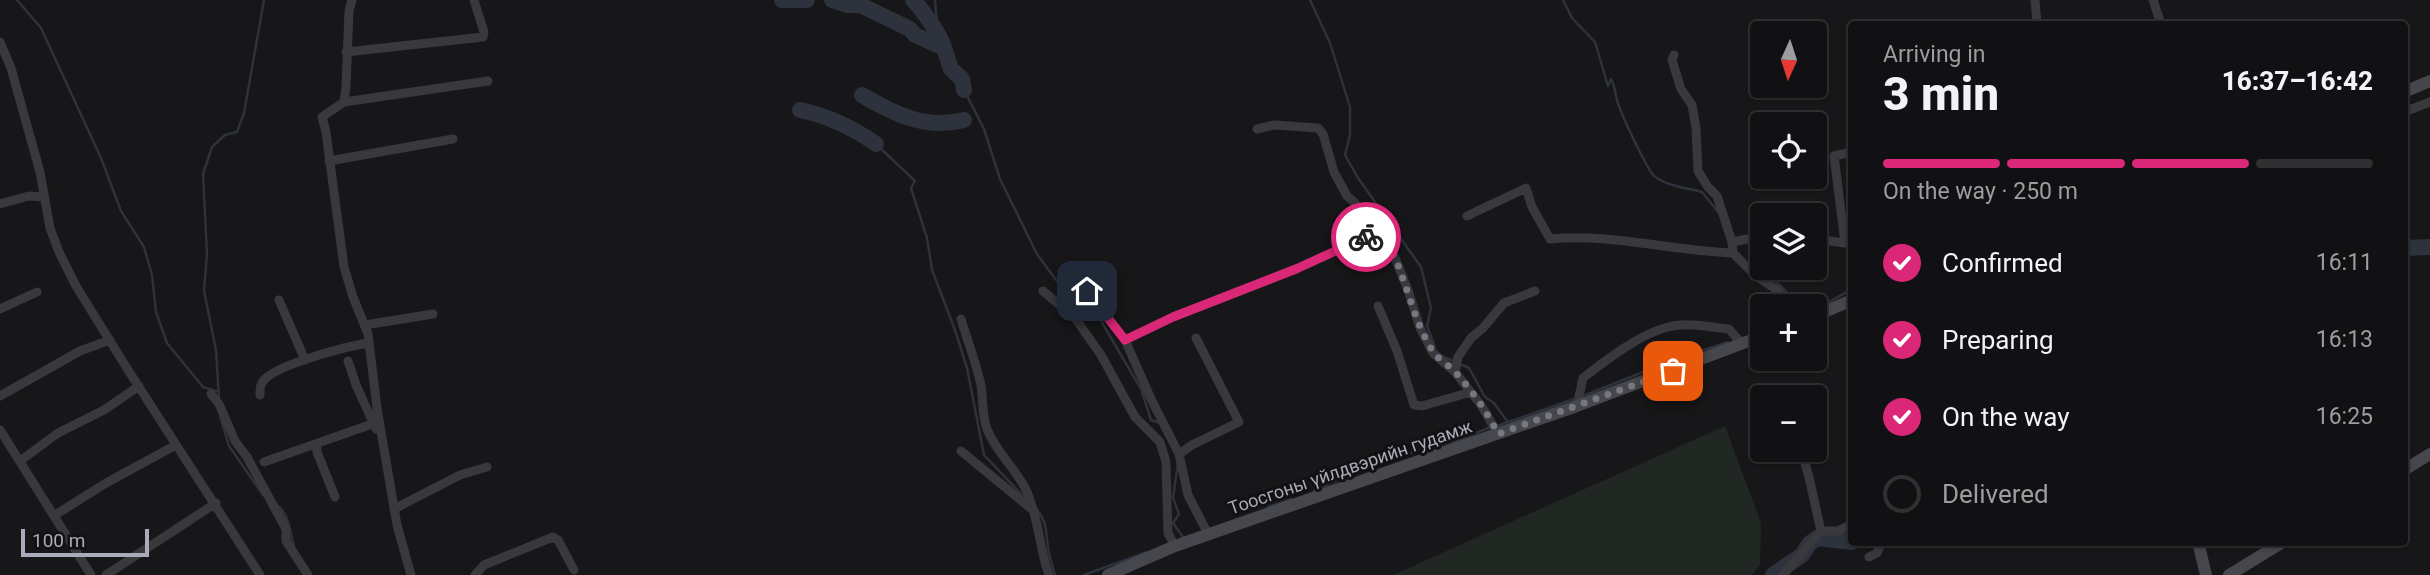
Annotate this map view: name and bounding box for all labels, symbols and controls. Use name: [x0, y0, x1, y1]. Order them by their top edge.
north arrow: [1750, 21, 1827, 98]
map controls: [1750, 21, 1827, 462]
text: Arriving in: [1883, 41, 1986, 68]
text: 16:37–16:42: [2222, 66, 2373, 96]
text: 3 min: [1883, 67, 1999, 121]
button: locate: [1750, 112, 1827, 189]
text: On the way · 250 m: [1883, 178, 2078, 205]
courier: [1331, 202, 1401, 272]
button: layers: [1750, 203, 1827, 280]
icon: bike: [1347, 218, 1385, 256]
icon: check: [1883, 244, 1921, 282]
text: Confirmed: [1942, 248, 2063, 278]
text: 16:11: [2316, 249, 2373, 276]
pin: [1057, 261, 1117, 321]
icon: home: [1068, 272, 1106, 310]
button: +: [1750, 294, 1827, 371]
icon: check: [1883, 321, 1921, 359]
text: Preparing: [1942, 325, 2054, 355]
text: 16:13: [2316, 326, 2373, 353]
pin: [1643, 341, 1703, 401]
icon: bag: [1654, 352, 1692, 390]
button: −: [1750, 385, 1827, 462]
icon: check: [1883, 398, 1921, 436]
text: On the way: [1942, 402, 2070, 432]
text: 16:25: [2316, 403, 2373, 430]
street label: Тоосгоны үйлдвэрийн гудамж: [1226, 415, 1475, 519]
text: Delivered: [1942, 479, 2049, 509]
scale bar: [21, 526, 149, 558]
text: 100 m: [32, 529, 85, 552]

